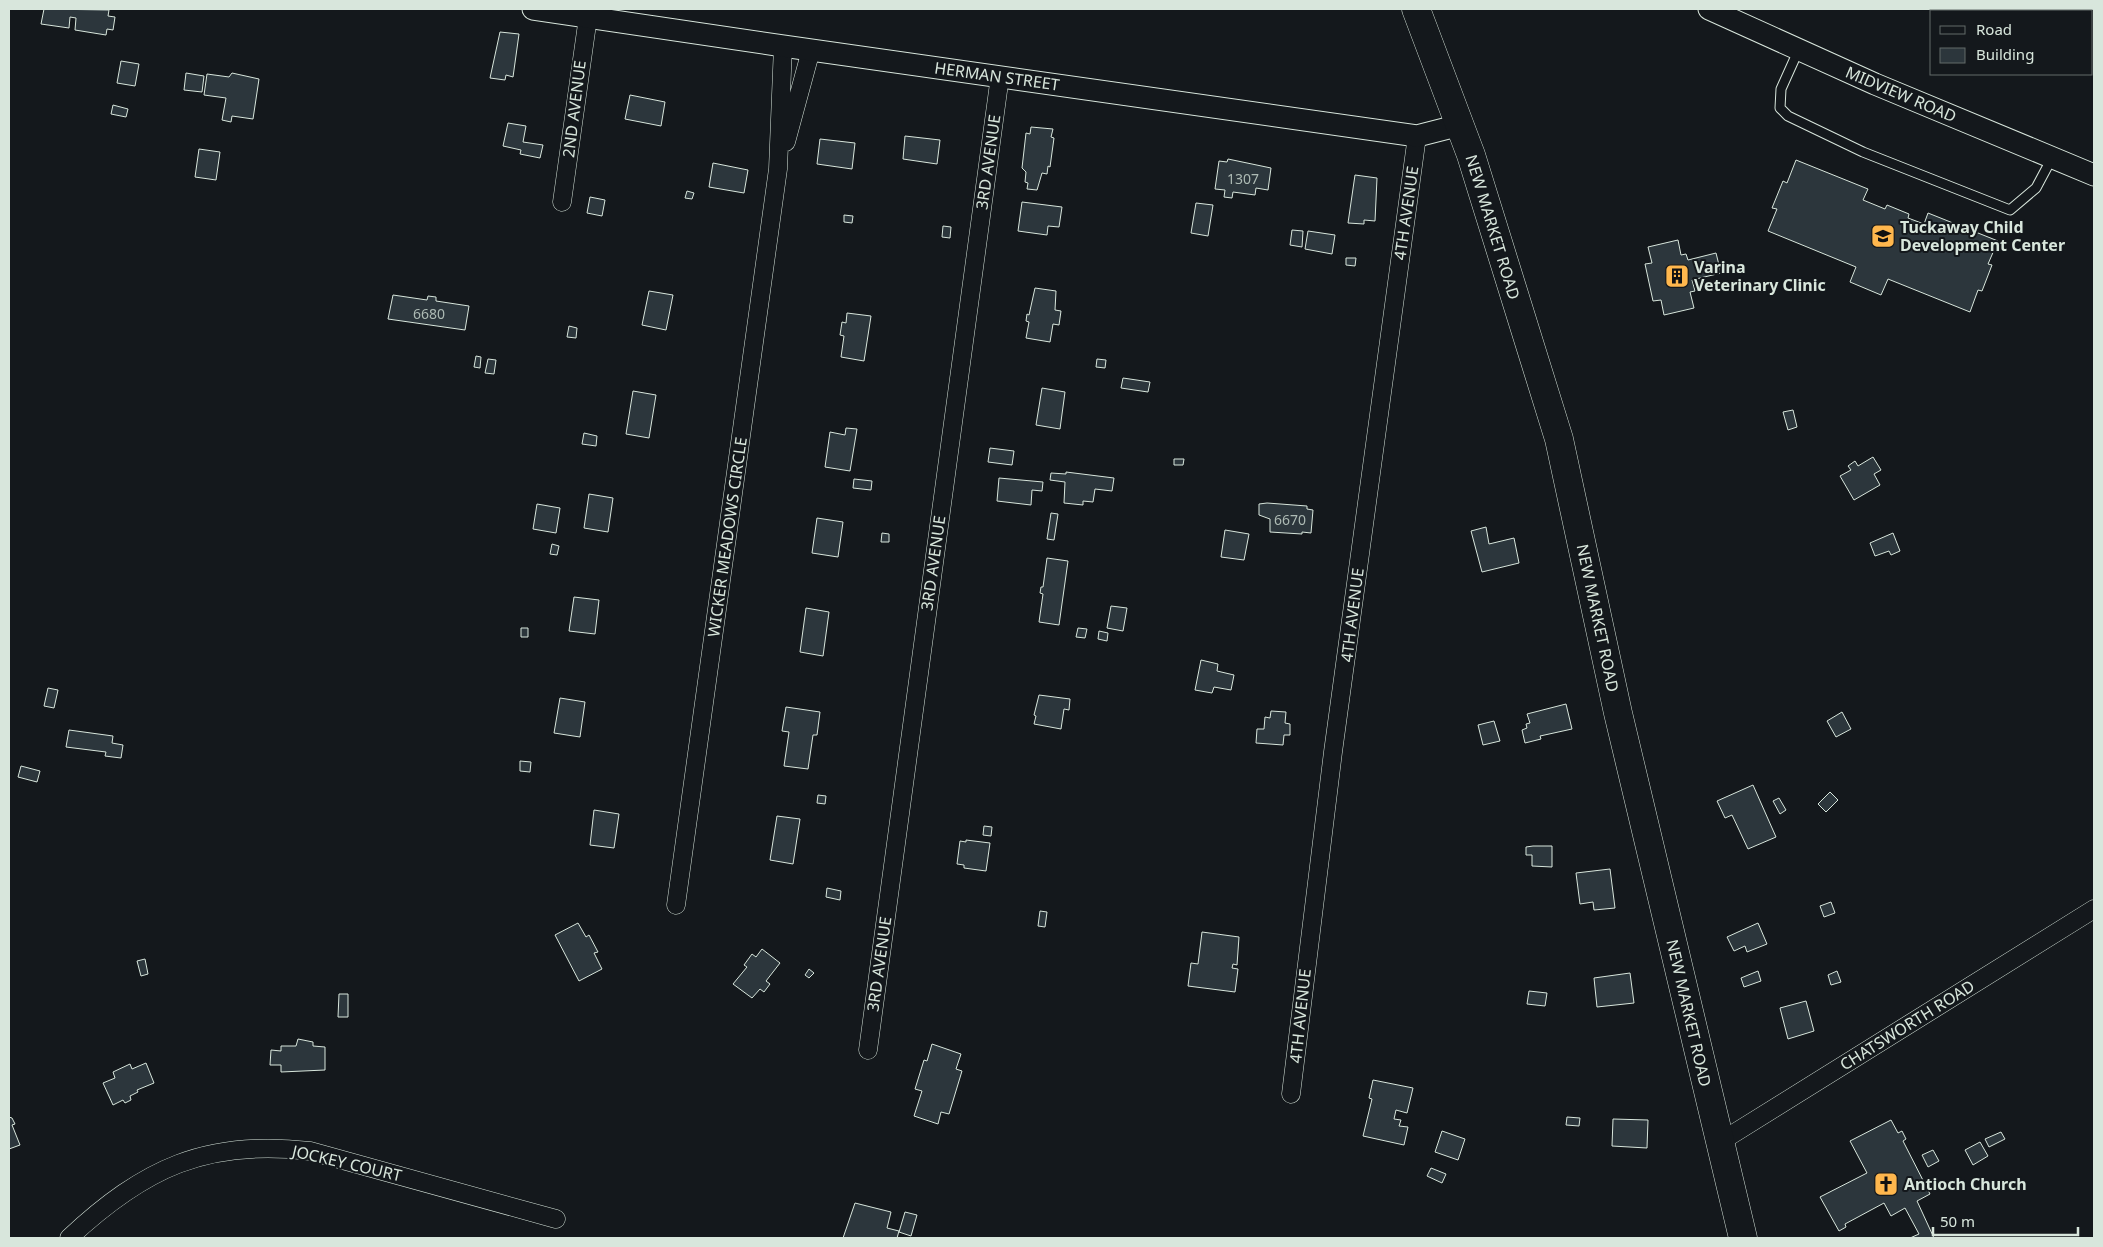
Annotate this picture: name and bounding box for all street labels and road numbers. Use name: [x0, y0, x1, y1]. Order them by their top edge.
street label: HERMAN STREET: [933, 56, 1061, 96]
street label: 2ND AVENUE: [557, 59, 591, 159]
street label: MIDVIEW ROAD: [1842, 61, 1960, 127]
street label: 3RD AVENUE: [970, 113, 1006, 211]
street label: NEW MARKET ROAD: [1460, 152, 1526, 302]
street label: 4TH AVENUE: [1389, 164, 1423, 262]
street label: WICKER MEADOWS CIRCLE: [702, 436, 752, 638]
street label: 3RD AVENUE: [915, 514, 951, 612]
street label: NEW MARKET ROAD: [1572, 542, 1624, 694]
street label: 4TH AVENUE: [1335, 567, 1369, 663]
street label: 3RD AVENUE: [861, 915, 897, 1013]
street label: NEW MARKET ROAD: [1661, 937, 1717, 1089]
street label: 4TH AVENUE: [1284, 968, 1316, 1064]
street label: CHATSWORTH ROAD: [1836, 975, 1978, 1075]
street label: JOCKEY COURT: [288, 1139, 404, 1186]

